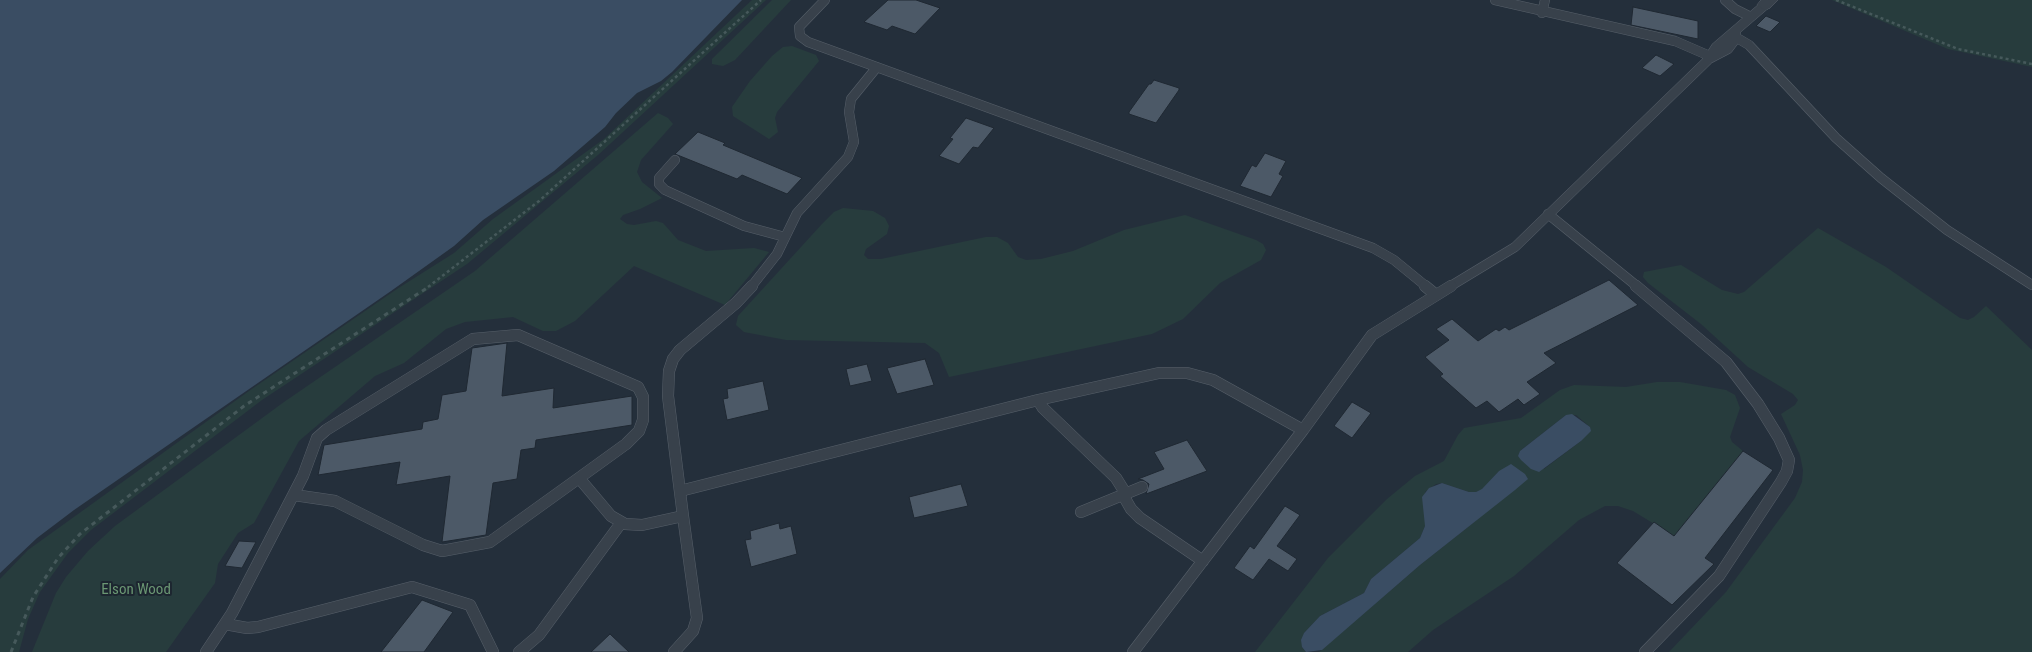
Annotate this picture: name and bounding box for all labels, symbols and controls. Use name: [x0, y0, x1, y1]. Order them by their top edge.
park label: Elson Wood: [101, 581, 171, 599]

